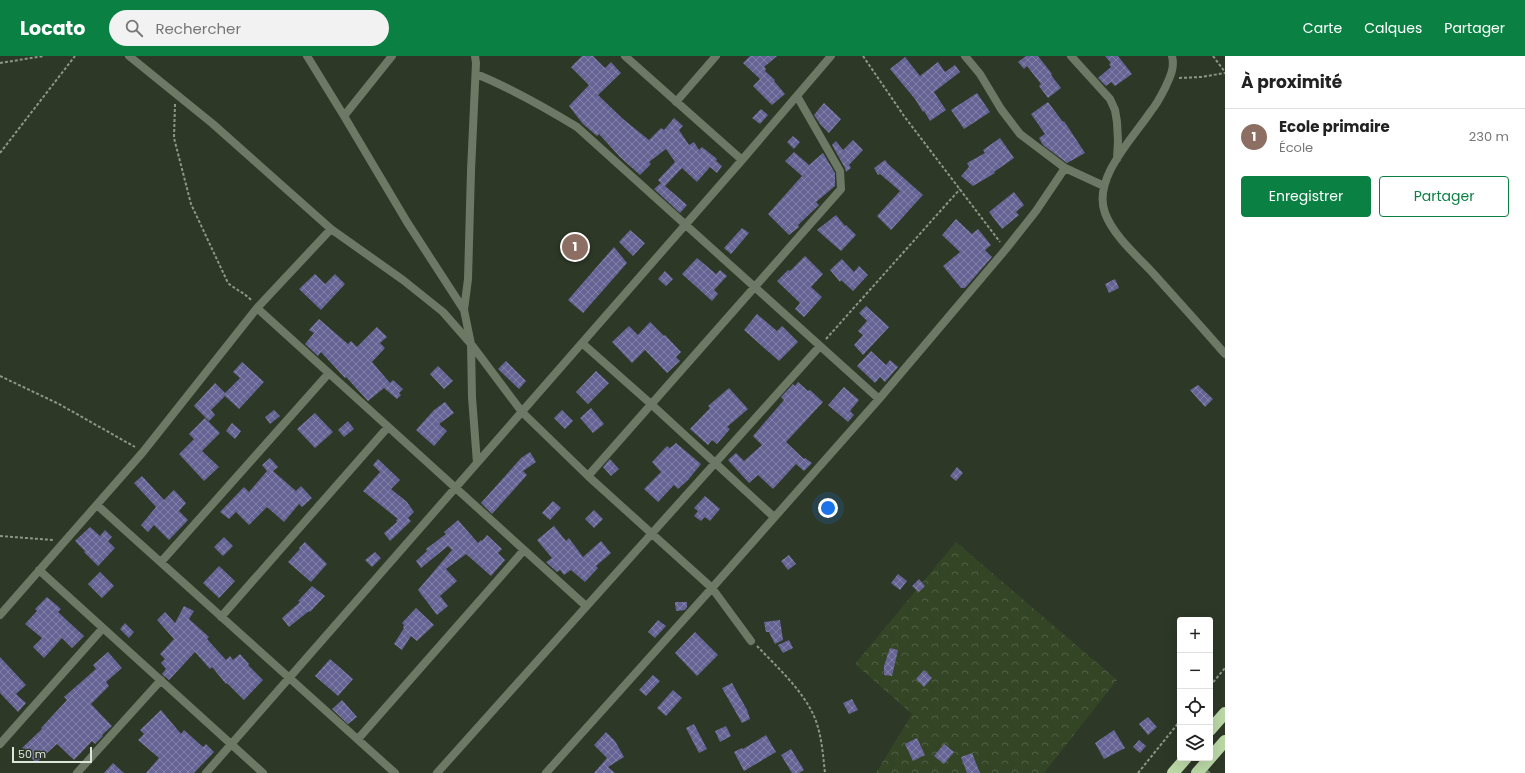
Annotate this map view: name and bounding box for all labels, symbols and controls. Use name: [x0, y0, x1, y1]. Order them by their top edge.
search box: [109, 10, 389, 46]
text: Locato: [20, 15, 85, 42]
icon: search: [123, 17, 145, 39]
text: Rechercher: [155, 18, 241, 39]
text: Carte: [1303, 18, 1342, 38]
text: Calques: [1364, 18, 1422, 38]
text: Partager: [1444, 18, 1505, 38]
text: À proximité: [1241, 70, 1342, 94]
text: Ecole primaire: [1279, 116, 1390, 137]
text: 1: [1252, 127, 1256, 146]
text: 230 m: [1469, 127, 1509, 146]
text: École: [1279, 138, 1313, 157]
button: Enregistrer: [1241, 176, 1371, 217]
button: Partager: [1379, 176, 1509, 217]
pin: 1: [562, 232, 588, 262]
your location: [818, 498, 838, 518]
map controls: [1177, 617, 1213, 761]
button: +: [1177, 617, 1213, 653]
button: −: [1177, 653, 1213, 689]
button: locate: [1177, 689, 1213, 725]
button: layers: [1177, 725, 1213, 761]
scale bar: [12, 745, 92, 764]
text: 50 m: [18, 746, 46, 762]

